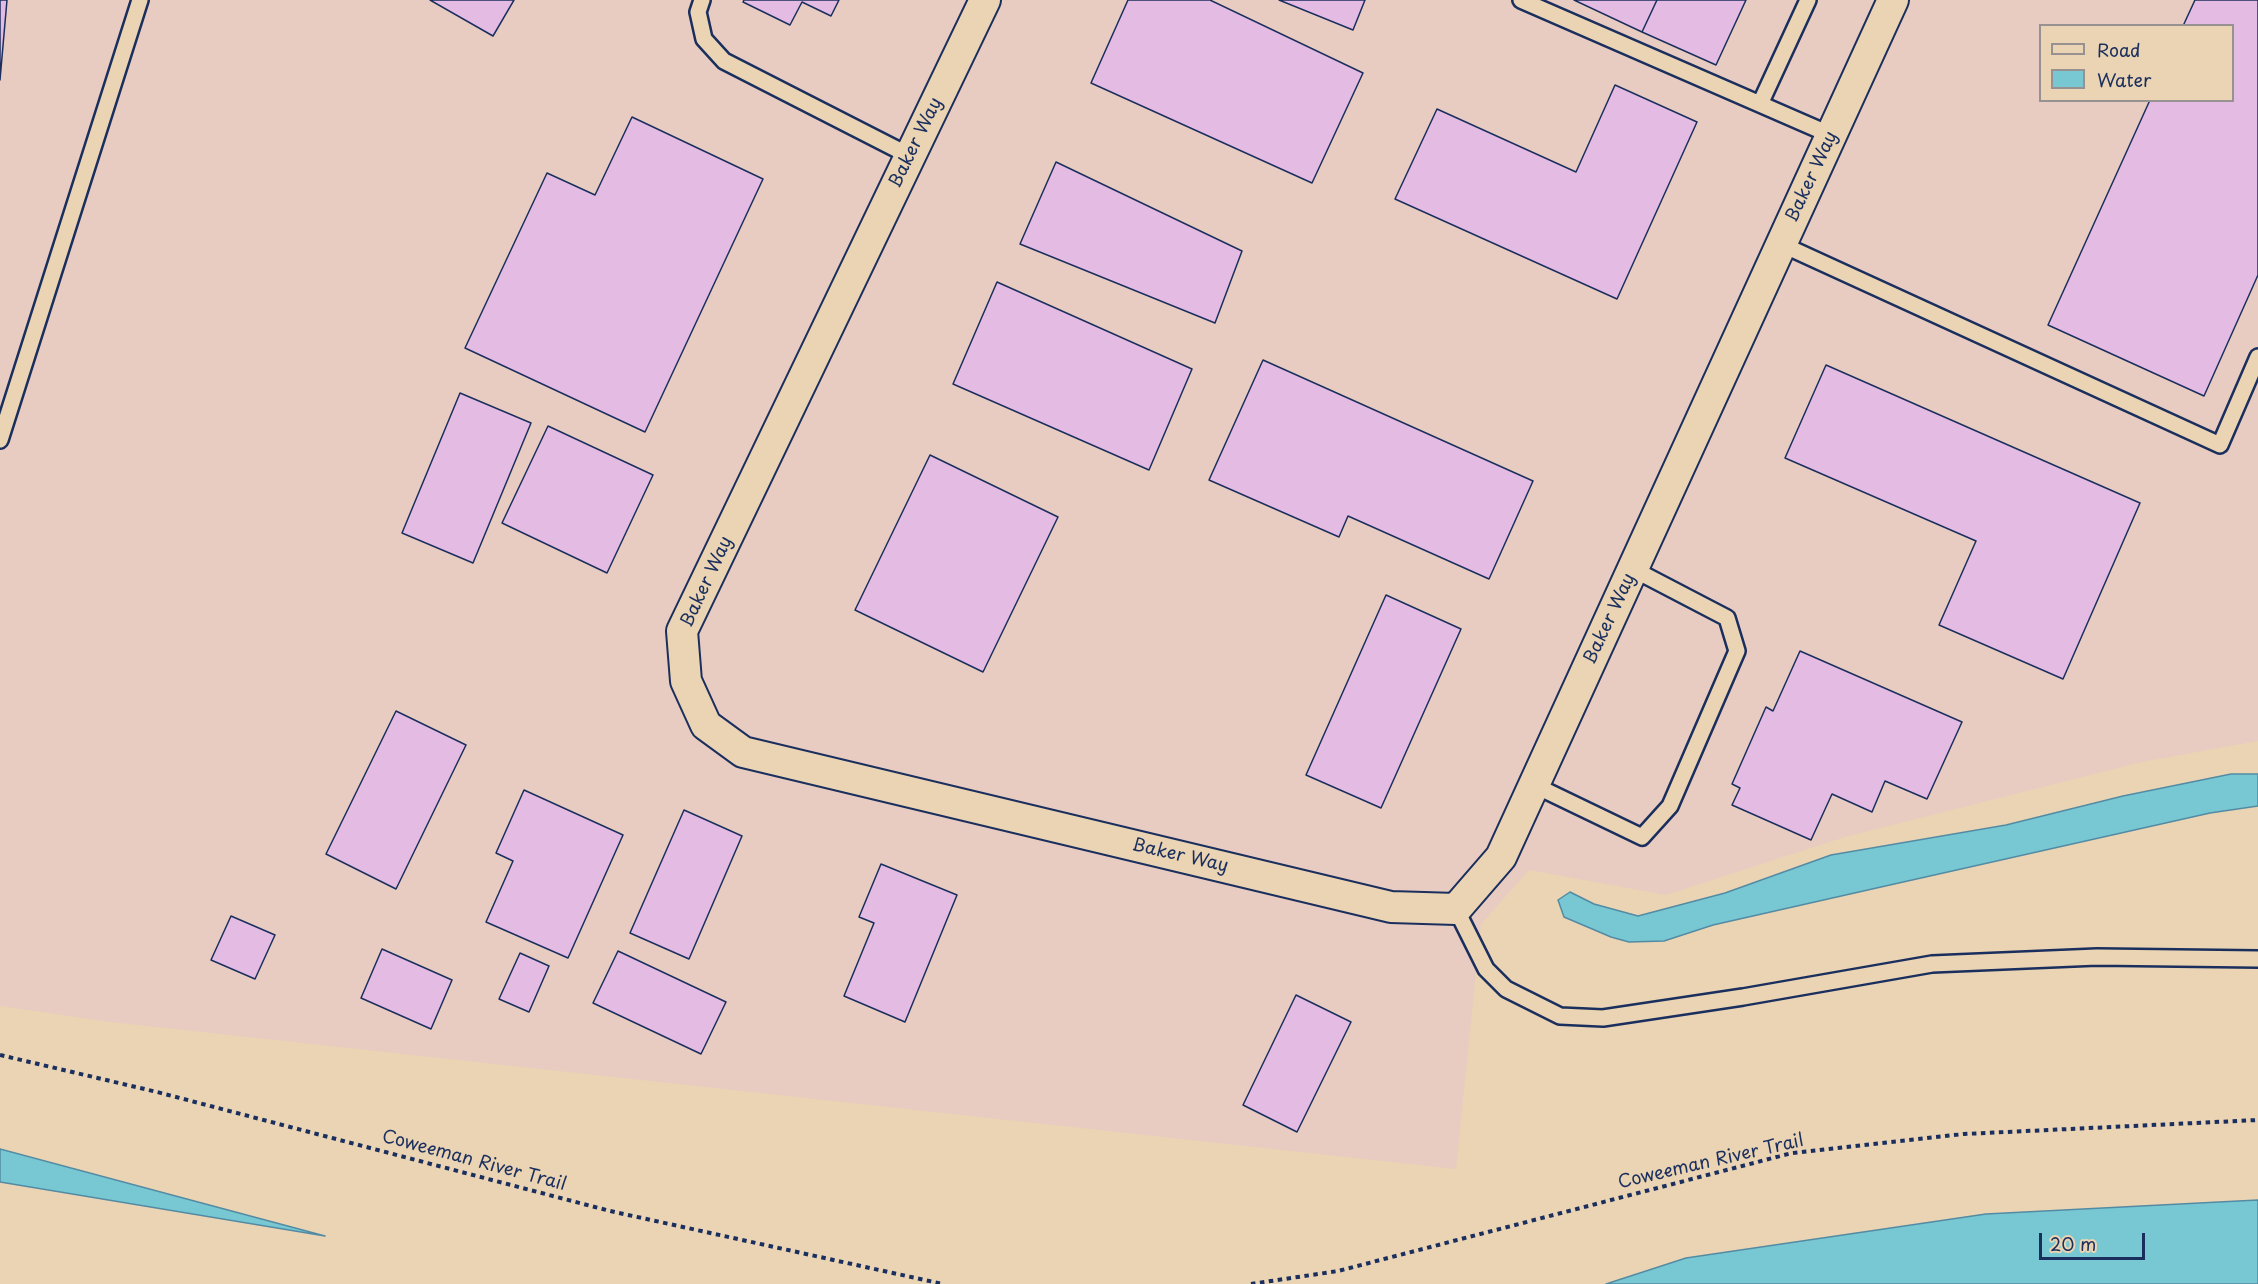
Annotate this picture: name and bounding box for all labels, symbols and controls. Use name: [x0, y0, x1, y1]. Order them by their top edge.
legend: [2039, 24, 2234, 102]
text: Road: [2097, 36, 2141, 63]
text: Water: [2097, 66, 2151, 93]
street label: Baker Way: [885, 94, 947, 192]
street label: Baker Way: [1781, 128, 1843, 226]
street label: Baker Way: [676, 533, 738, 631]
street label: Baker Way: [1579, 570, 1641, 668]
street label: Baker Way: [1130, 834, 1230, 878]
street label: Coweeman River Trail: [379, 1126, 569, 1196]
street label: Coweeman River Trail: [1616, 1130, 1806, 1194]
scale bar: [2042, 1221, 2148, 1259]
text: 20 m: [2050, 1230, 2096, 1257]

